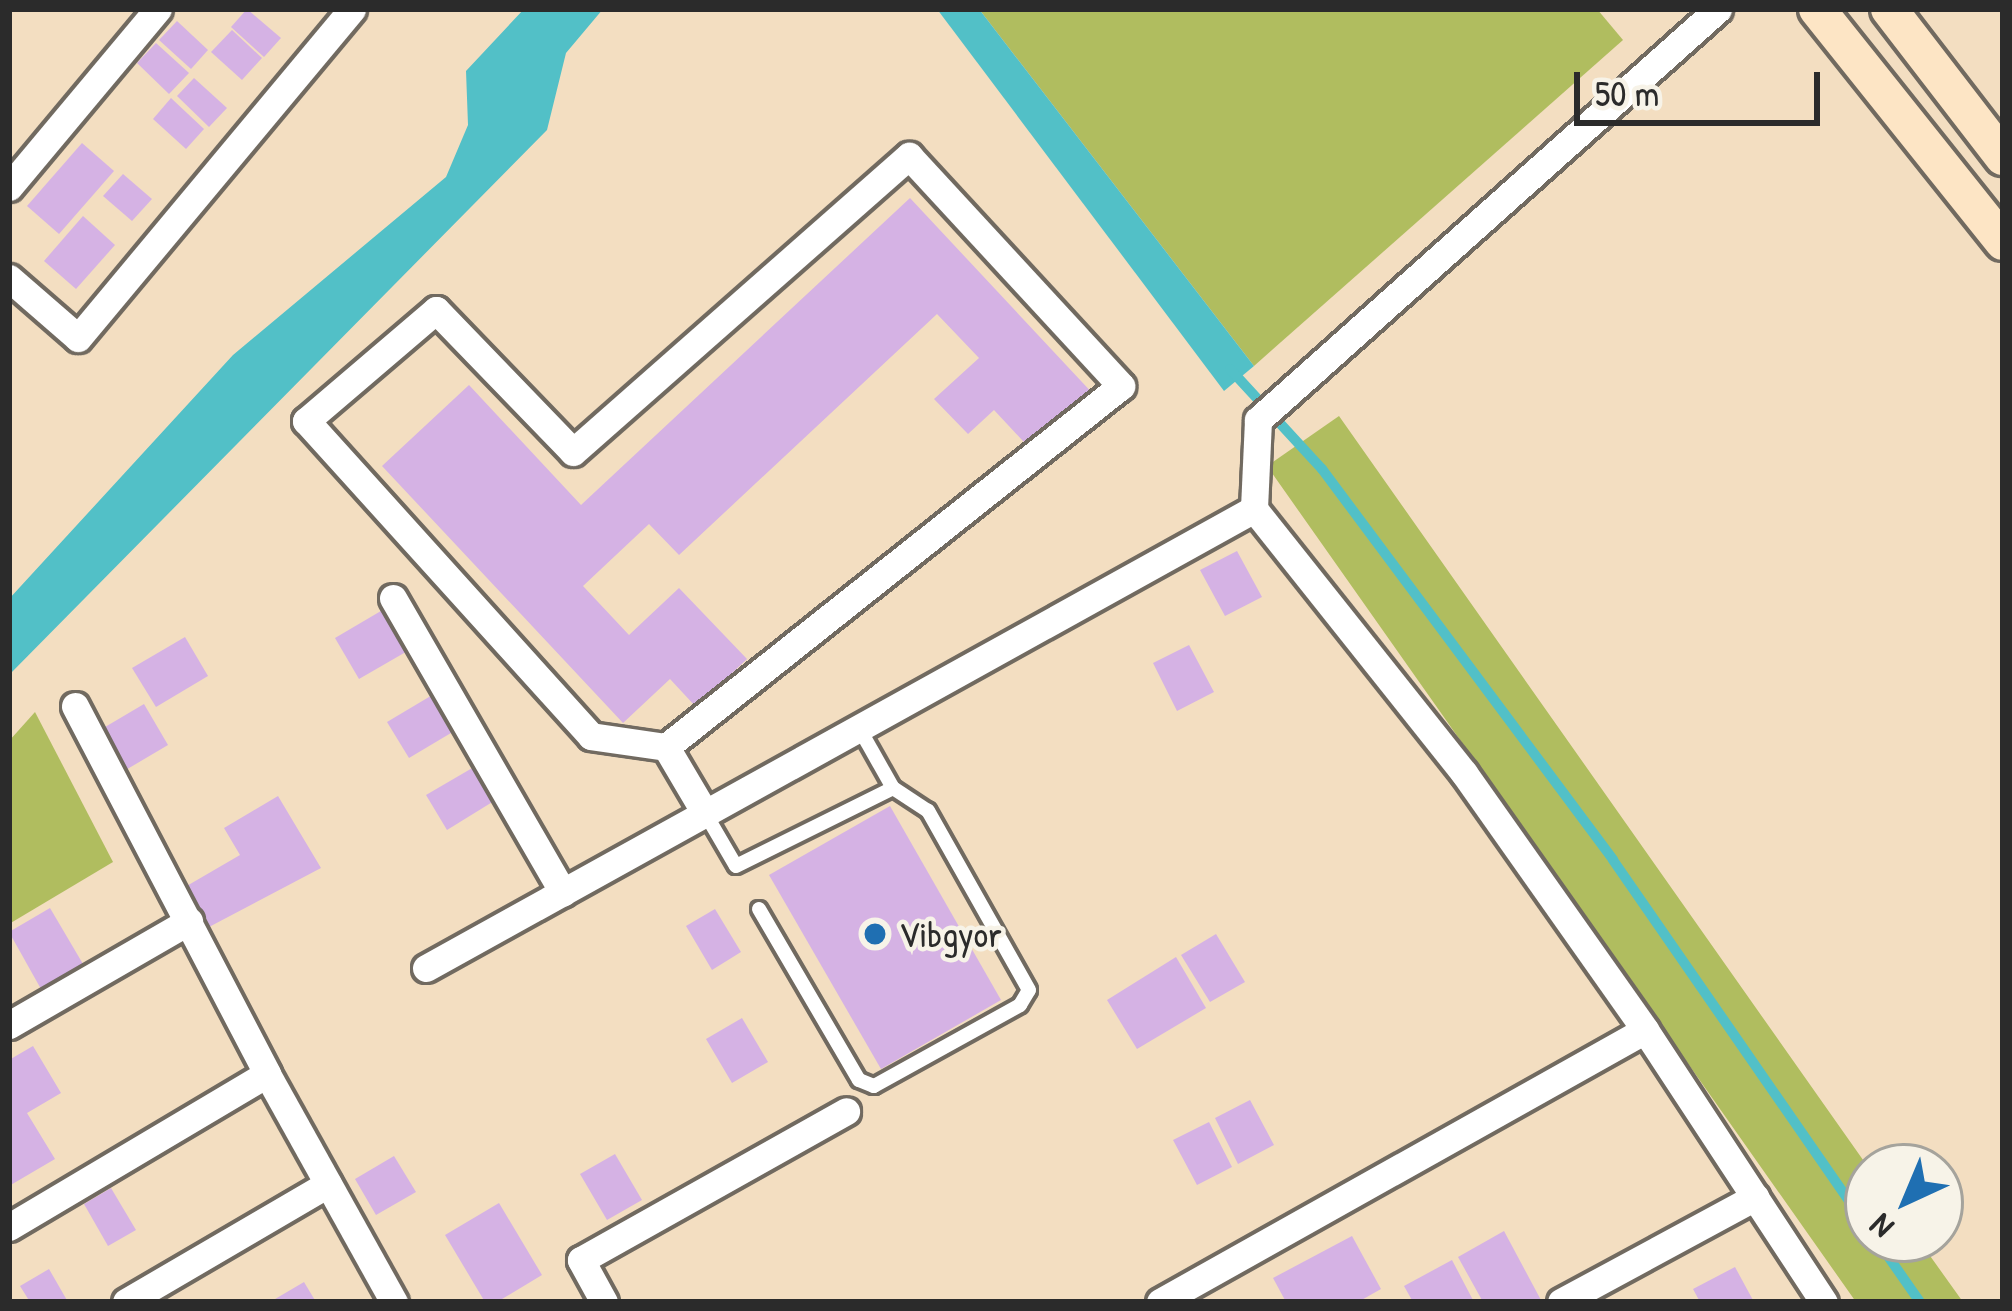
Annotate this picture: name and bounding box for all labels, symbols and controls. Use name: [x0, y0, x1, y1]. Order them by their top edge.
scale bar: [1580, 48, 1826, 122]
text: 50 m: [1595, 68, 1659, 117]
place label: Vibgyor: [899, 912, 1002, 956]
marker: Vibgyor: [862, 921, 888, 947]
north arrow: [1844, 1143, 1964, 1263]
text: N: [1859, 1205, 1903, 1249]

